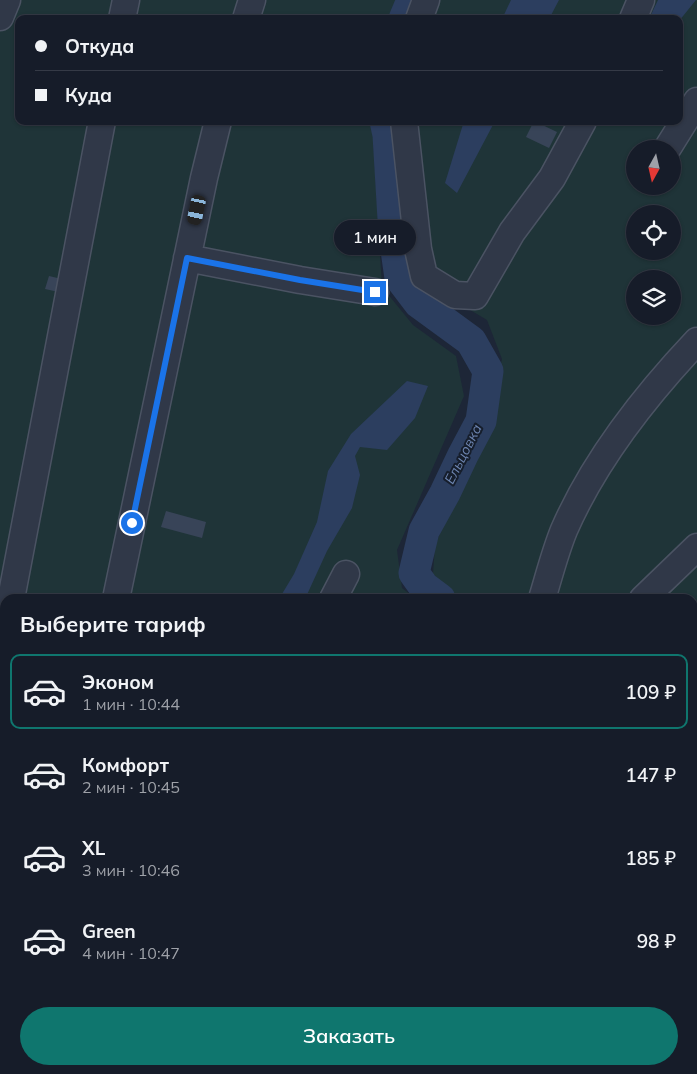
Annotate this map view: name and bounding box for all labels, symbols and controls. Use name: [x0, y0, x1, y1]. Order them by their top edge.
text: Откуда: [65, 34, 134, 58]
text: Куда: [65, 83, 112, 107]
north arrow: [626, 140, 681, 195]
map controls: [626, 140, 681, 325]
car: [186, 194, 207, 226]
button: locate: [626, 205, 681, 260]
callout: 1 мин: [334, 220, 416, 254]
text: 1 мин: [353, 227, 397, 247]
button: layers: [626, 270, 681, 325]
route end: [364, 281, 386, 303]
water label: Ельцовка: [440, 421, 486, 487]
route start: [121, 512, 143, 534]
text: Выберите тариф: [20, 610, 206, 638]
icon: car: [22, 669, 67, 714]
text: Эконом: [82, 670, 154, 694]
text: 109 ₽: [625, 680, 676, 704]
text: 1 мин · 10:44: [82, 694, 180, 714]
icon: car: [22, 752, 67, 797]
text: Комфорт: [82, 753, 169, 777]
text: 147 ₽: [625, 763, 676, 787]
text: 2 мин · 10:45: [82, 777, 180, 797]
icon: car: [22, 835, 67, 880]
text: XL: [82, 836, 105, 860]
text: 185 ₽: [625, 846, 676, 870]
text: 3 мин · 10:46: [82, 860, 180, 880]
icon: car: [22, 918, 67, 963]
text: Green: [82, 919, 136, 943]
text: 98 ₽: [637, 929, 676, 953]
text: 4 мин · 10:47: [82, 943, 180, 963]
button: Заказать: [20, 1007, 678, 1065]

